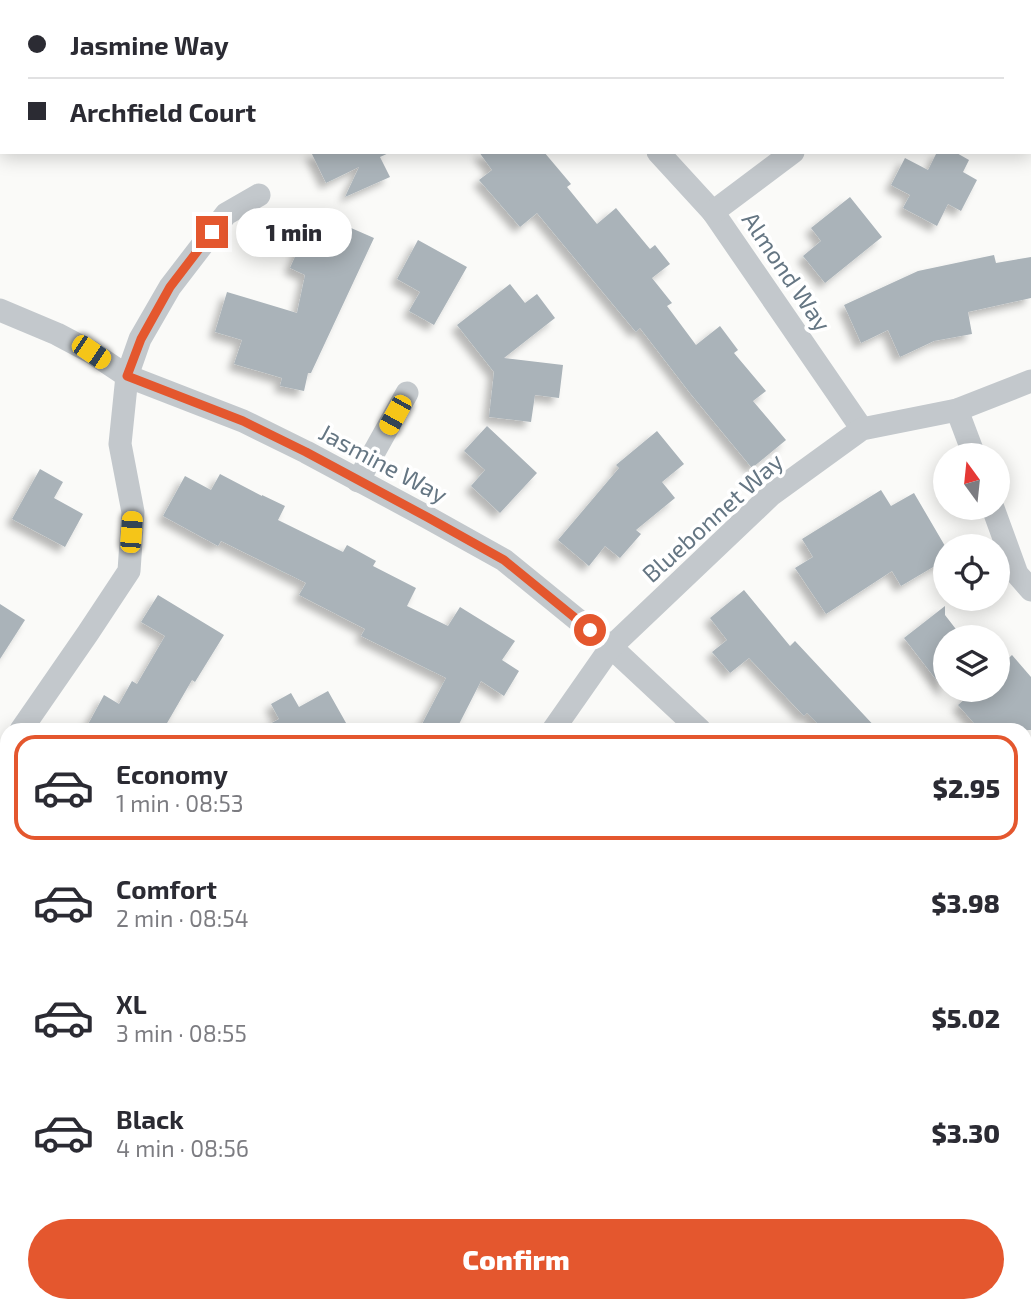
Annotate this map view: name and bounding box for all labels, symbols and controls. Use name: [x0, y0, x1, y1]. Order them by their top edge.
text: Jasmine Way: [70, 29, 229, 60]
text: Archfield Court: [70, 96, 256, 127]
street label: Almond Way: [737, 206, 838, 337]
callout: 1 min: [236, 208, 352, 256]
route end: [196, 216, 228, 248]
text: 1 min: [266, 218, 322, 246]
car: [68, 332, 115, 372]
car: [376, 392, 415, 438]
street label: Jasmine Way: [315, 417, 453, 509]
north arrow: [933, 443, 1010, 520]
map controls: [933, 443, 1010, 702]
street label: Bluebonnet Way: [636, 446, 789, 588]
car: [120, 510, 143, 554]
button: locate: [933, 534, 1010, 611]
route start: [574, 614, 606, 646]
button: layers: [933, 625, 1010, 702]
icon: car: [32, 756, 95, 819]
text: Economy: [116, 758, 228, 789]
text: $2.95: [933, 772, 1000, 803]
text: 1 min · 08:53: [116, 789, 244, 817]
icon: car: [32, 871, 95, 934]
text: Comfort: [116, 873, 217, 904]
text: $3.98: [931, 887, 1000, 918]
text: 2 min · 08:54: [116, 904, 249, 932]
icon: car: [32, 986, 95, 1049]
text: XL: [116, 988, 147, 1019]
text: $5.02: [931, 1002, 1000, 1033]
text: 3 min · 08:55: [116, 1019, 247, 1047]
icon: car: [32, 1101, 95, 1164]
text: Black: [116, 1103, 184, 1134]
text: $3.30: [932, 1117, 1000, 1148]
text: 4 min · 08:56: [116, 1134, 249, 1162]
button: Confirm: [28, 1219, 1004, 1299]

